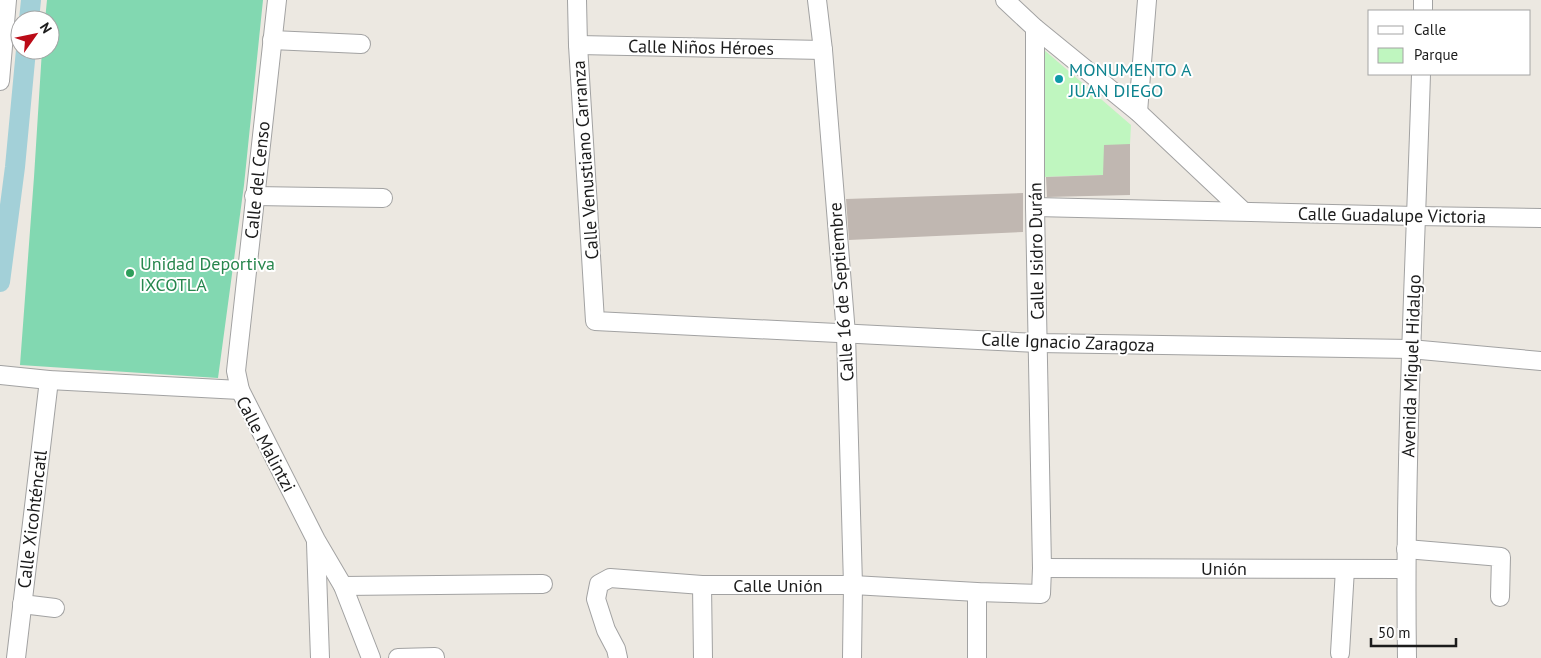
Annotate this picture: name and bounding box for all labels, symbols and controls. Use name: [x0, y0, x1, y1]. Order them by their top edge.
north arrow: [10, 10, 60, 60]
legend: [1368, 10, 1531, 75]
text: N: [36, 19, 56, 37]
text: Calle: [1414, 20, 1446, 39]
street label: Calle Niños Héroes: [628, 34, 774, 60]
text: Parque: [1414, 45, 1458, 64]
place label: MONUMENTO A JUAN DIEGO: [1068, 58, 1192, 102]
street label: Calle Venustiano Carranza: [567, 60, 603, 260]
marker: MONUMENTO A JUAN DIEGO: [1053, 73, 1065, 85]
street label: Calle del Censo: [239, 120, 275, 240]
street label: Calle Isidro Durán: [1023, 182, 1049, 320]
street label: Calle 16 de Septiembre: [823, 202, 859, 382]
street label: Calle Guadalupe Victoria: [1298, 202, 1486, 228]
place label: Unidad Deportiva IXCOTLA: [140, 252, 275, 296]
marker: Unidad Deportiva IXCOTLA: [124, 267, 136, 279]
street label: Avenida Miguel Hidalgo: [1396, 274, 1426, 458]
street label: Calle Ignacio Zaragoza: [981, 327, 1155, 357]
street label: Calle Malintzi: [231, 392, 301, 496]
street label: Calle Xicohténcatl: [12, 448, 52, 590]
street label: Unión: [1201, 557, 1247, 580]
street label: Calle Unión: [733, 574, 823, 597]
scale bar: [1371, 616, 1456, 648]
text: 50 m: [1378, 623, 1411, 642]

